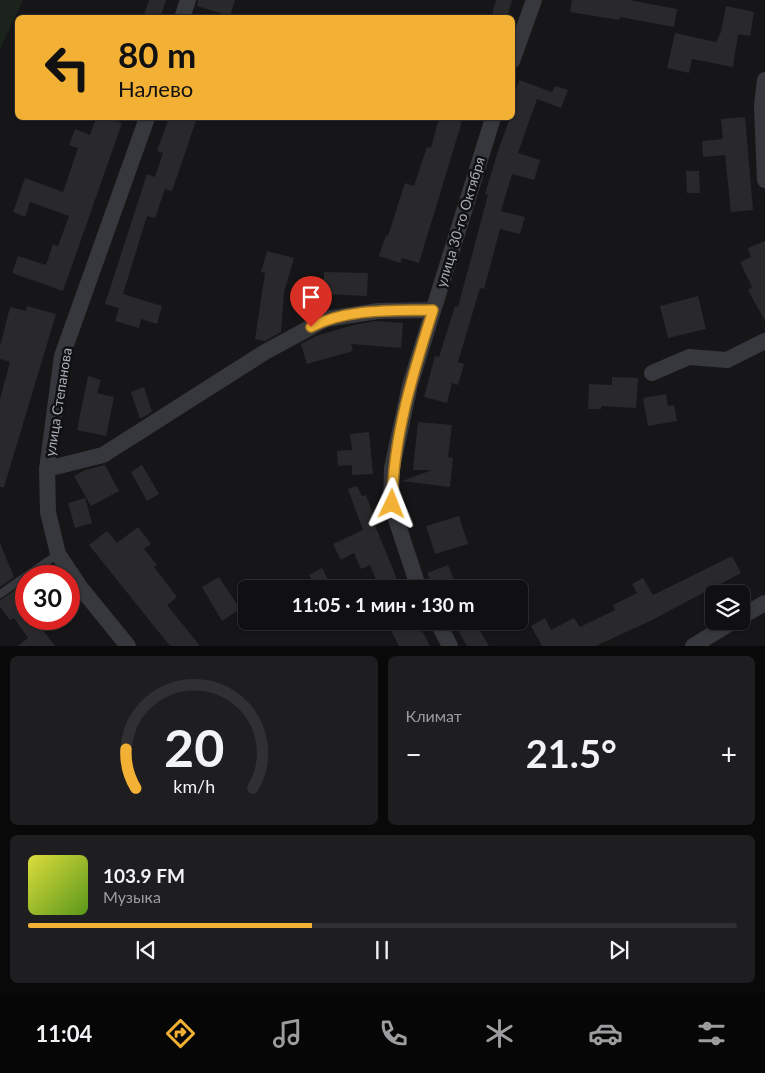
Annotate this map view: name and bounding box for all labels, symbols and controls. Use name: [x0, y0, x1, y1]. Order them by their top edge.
text: 80 m: [118, 33, 196, 75]
icon: left: [35, 35, 100, 100]
text: Налево: [118, 75, 193, 102]
street label: улица 30-го Октября: [432, 155, 488, 289]
pin: [290, 276, 332, 327]
icon: arrive: [297, 283, 325, 311]
street label: улица Степанова: [41, 346, 75, 457]
position arrow: [365, 477, 417, 529]
speed limit sign: 30: [15, 565, 80, 630]
map controls: [705, 585, 750, 630]
button: layers: [705, 585, 750, 630]
text: 11:05 · 1 мин · 130 m: [292, 593, 474, 616]
text: Климат: [406, 706, 462, 725]
text: 20: [164, 716, 224, 778]
text: 21.5°: [526, 730, 617, 776]
text: −: [406, 737, 422, 771]
text: +: [721, 737, 737, 771]
text: km/h: [173, 775, 215, 797]
text: 103.9 FM: [103, 864, 185, 887]
text: Музыка: [103, 887, 161, 906]
icon: previous: [132, 936, 160, 964]
icon: pause: [368, 936, 396, 964]
icon: next: [605, 936, 633, 964]
icon: directions: [163, 1016, 198, 1051]
icon: music: [270, 1016, 305, 1051]
icon: phone: [376, 1016, 411, 1051]
icon: climate: [482, 1016, 517, 1051]
icon: car: [588, 1016, 623, 1051]
icon: filters: [694, 1016, 729, 1051]
text: 11:04: [36, 1020, 92, 1047]

